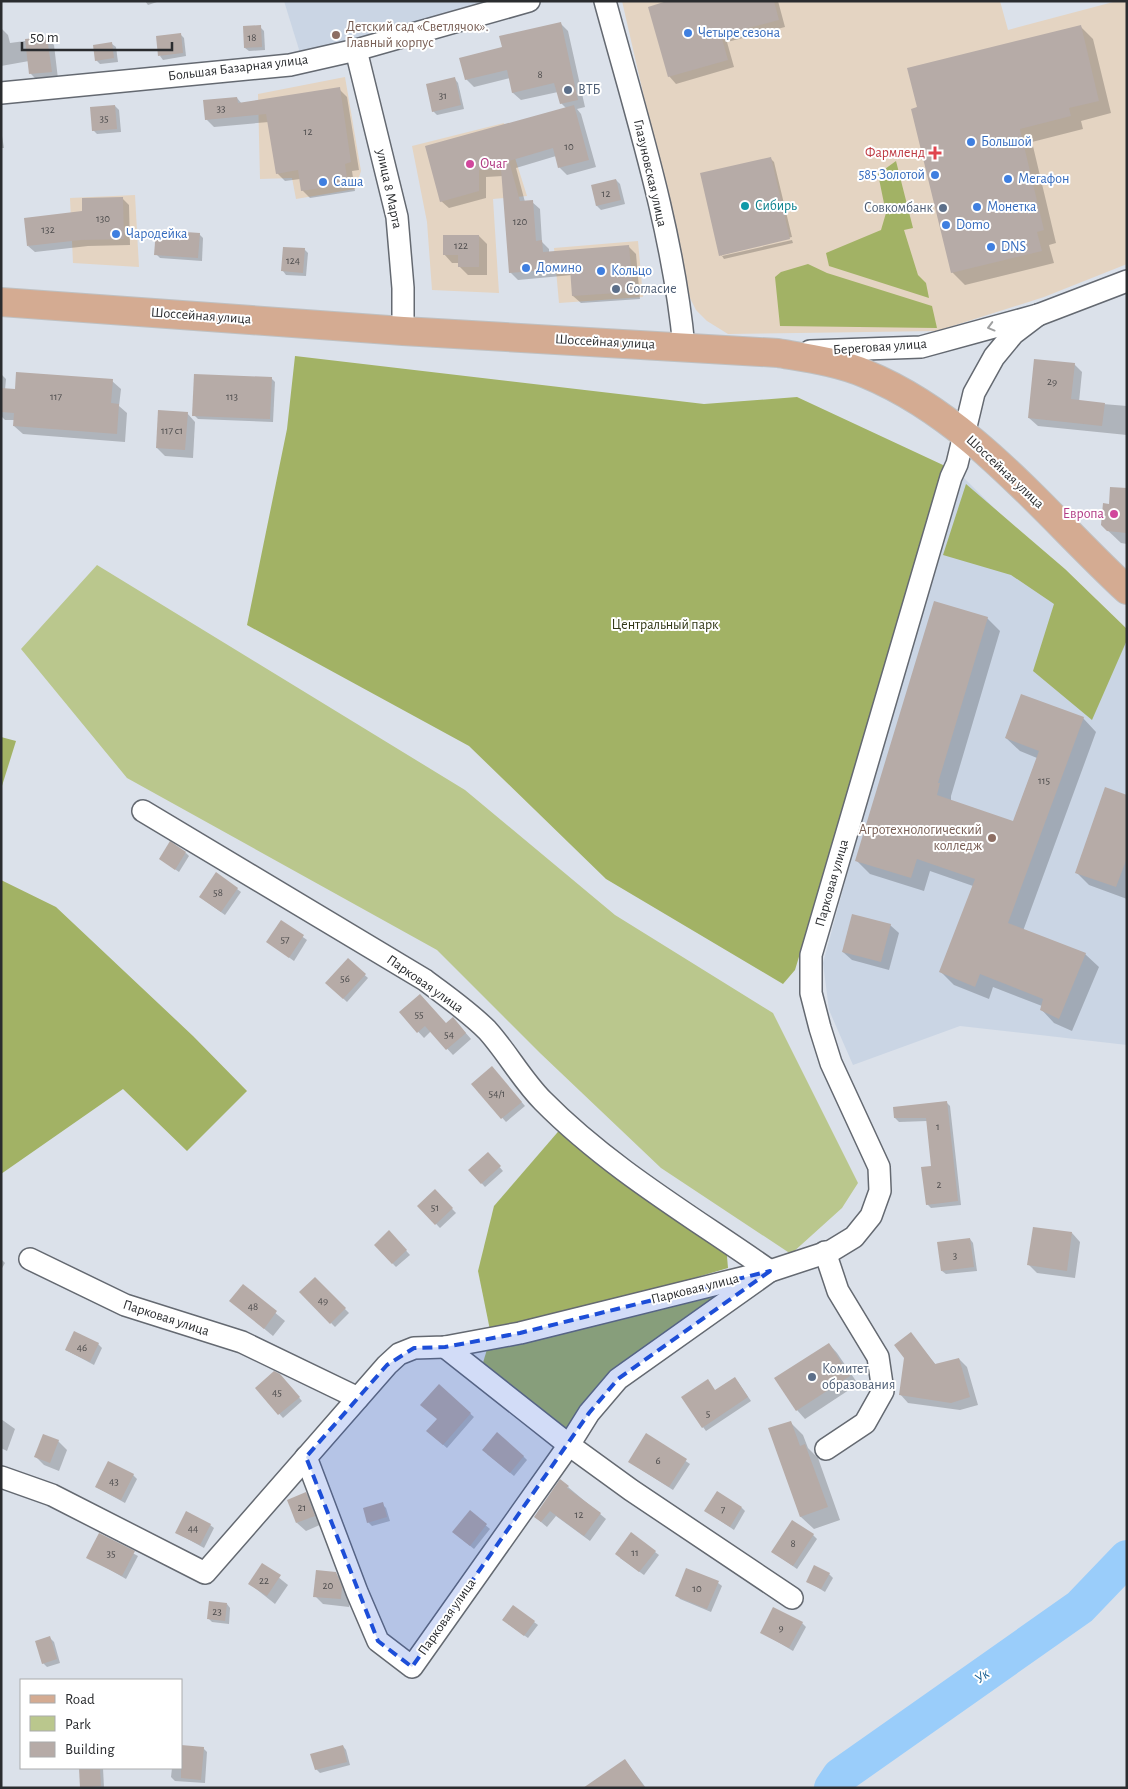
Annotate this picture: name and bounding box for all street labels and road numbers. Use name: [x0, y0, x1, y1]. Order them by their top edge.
street label: Большая Базарная улица: [167, 52, 309, 84]
street label: Глазуновская улица: [631, 118, 669, 229]
street label: улица 8 Марта: [374, 147, 404, 231]
street label: Шоссейная улица: [150, 306, 252, 327]
street label: Шоссейная улица: [554, 332, 656, 352]
street label: Береговая улица: [833, 337, 928, 357]
street label: Шоссейная улица: [963, 433, 1047, 512]
street label: Парковая улица: [813, 837, 851, 928]
street label: Парковая улица: [384, 952, 466, 1016]
street label: Парковая улица: [650, 1271, 741, 1307]
street label: Парковая улица: [121, 1297, 212, 1339]
street label: Парковая улица: [415, 1576, 479, 1658]

